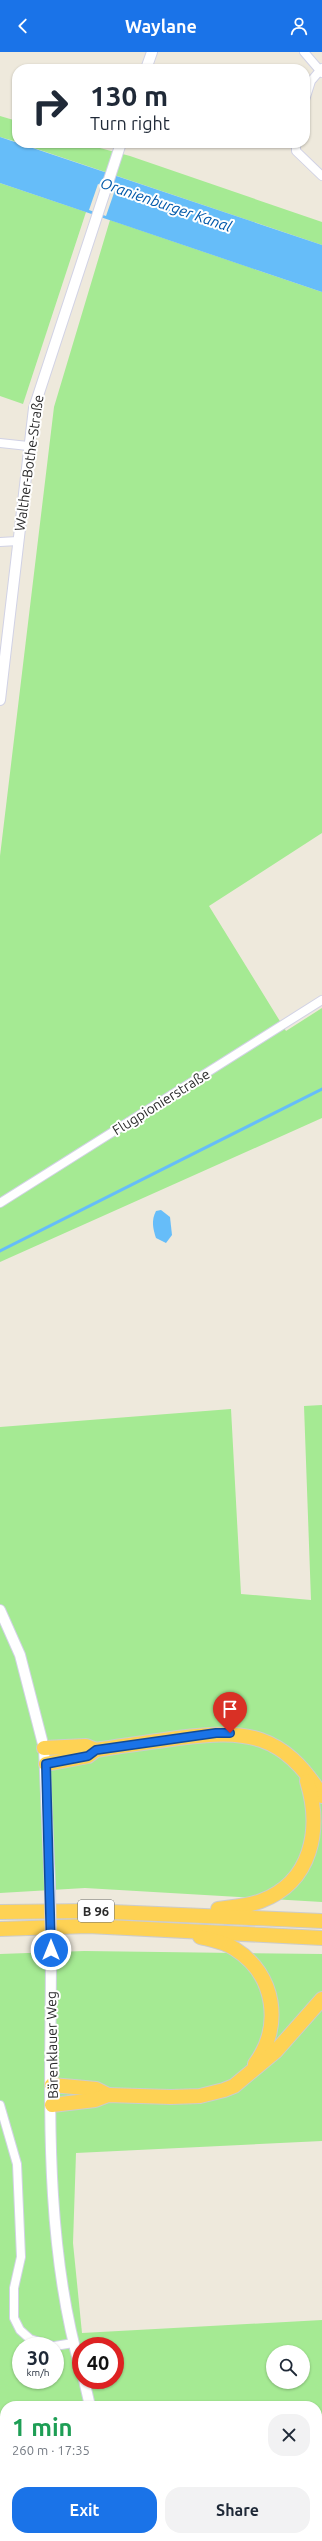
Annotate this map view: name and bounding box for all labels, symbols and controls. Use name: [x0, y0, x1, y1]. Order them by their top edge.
icon: back: [12, 15, 34, 37]
icon: person: [288, 15, 310, 37]
text: Waylane: [125, 16, 197, 36]
icon: right: [24, 80, 76, 132]
text: 130 m: [90, 80, 168, 111]
text: Turn right: [90, 113, 170, 133]
water label: Oranienburger Kanal: [98, 174, 235, 235]
street label: Walther-Bothe-Straße: [11, 394, 47, 532]
street label: Flugpionierstraße: [109, 1066, 213, 1138]
pin: [213, 1692, 247, 1733]
icon: arrive: [219, 1698, 241, 1720]
road number: B 96: [78, 1900, 114, 1922]
position arrow: [30, 1929, 72, 1971]
street label: Bärenklauer Weg: [43, 1991, 61, 2099]
speed limit sign: 40: [72, 2337, 124, 2389]
map controls: [266, 2345, 310, 2389]
button: search: [266, 2345, 310, 2389]
text: 30: [27, 2346, 49, 2369]
text: km/h: [26, 2367, 50, 2378]
text: 1 min: [12, 2414, 73, 2441]
button: close: [268, 2414, 310, 2456]
text: 260 m · 17:35: [12, 2443, 90, 2457]
button: Exit: [12, 2487, 157, 2533]
button: Share: [165, 2487, 310, 2533]

